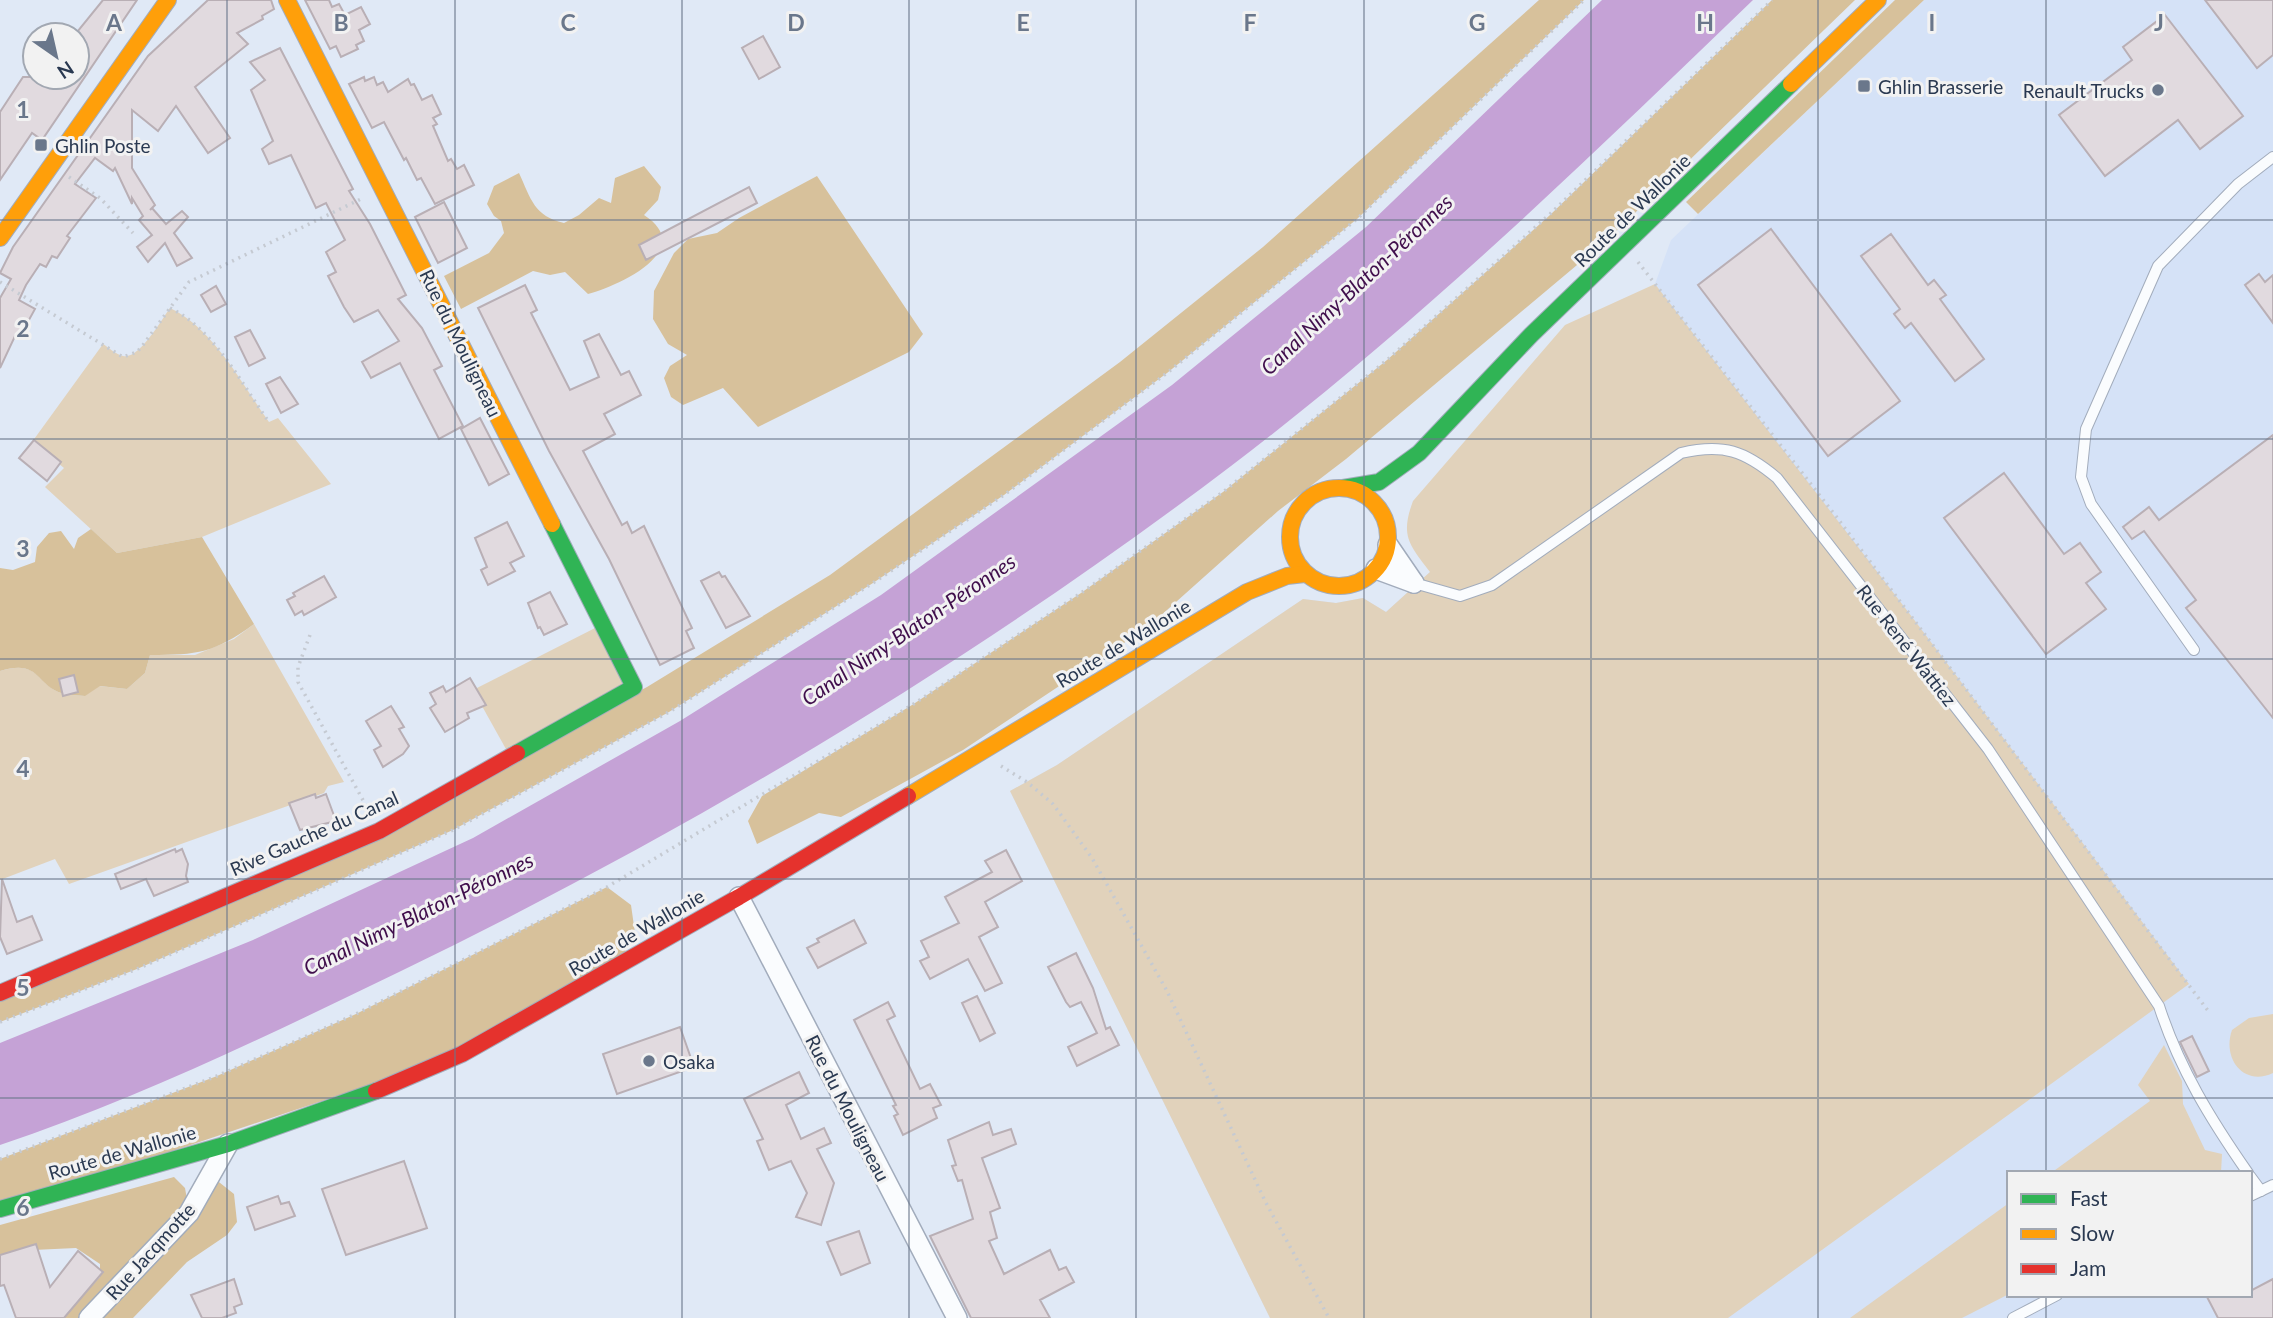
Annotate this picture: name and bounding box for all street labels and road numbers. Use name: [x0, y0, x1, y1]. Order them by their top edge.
street label: Route de Wallonie: [1569, 149, 1695, 271]
street label: Rue du Mouligneau: [415, 265, 507, 421]
street label: Rue René Wattiez: [1852, 580, 1962, 710]
street label: Route de Wallonie: [1052, 594, 1194, 692]
street label: Rive Gauche du Canal: [226, 785, 402, 881]
street label: Route de Wallonie: [564, 884, 708, 980]
street label: Rue du Mouligneau: [801, 1031, 895, 1185]
street label: Route de Wallonie: [45, 1120, 199, 1184]
street label: Rue Jacqmotte: [101, 1198, 199, 1304]

